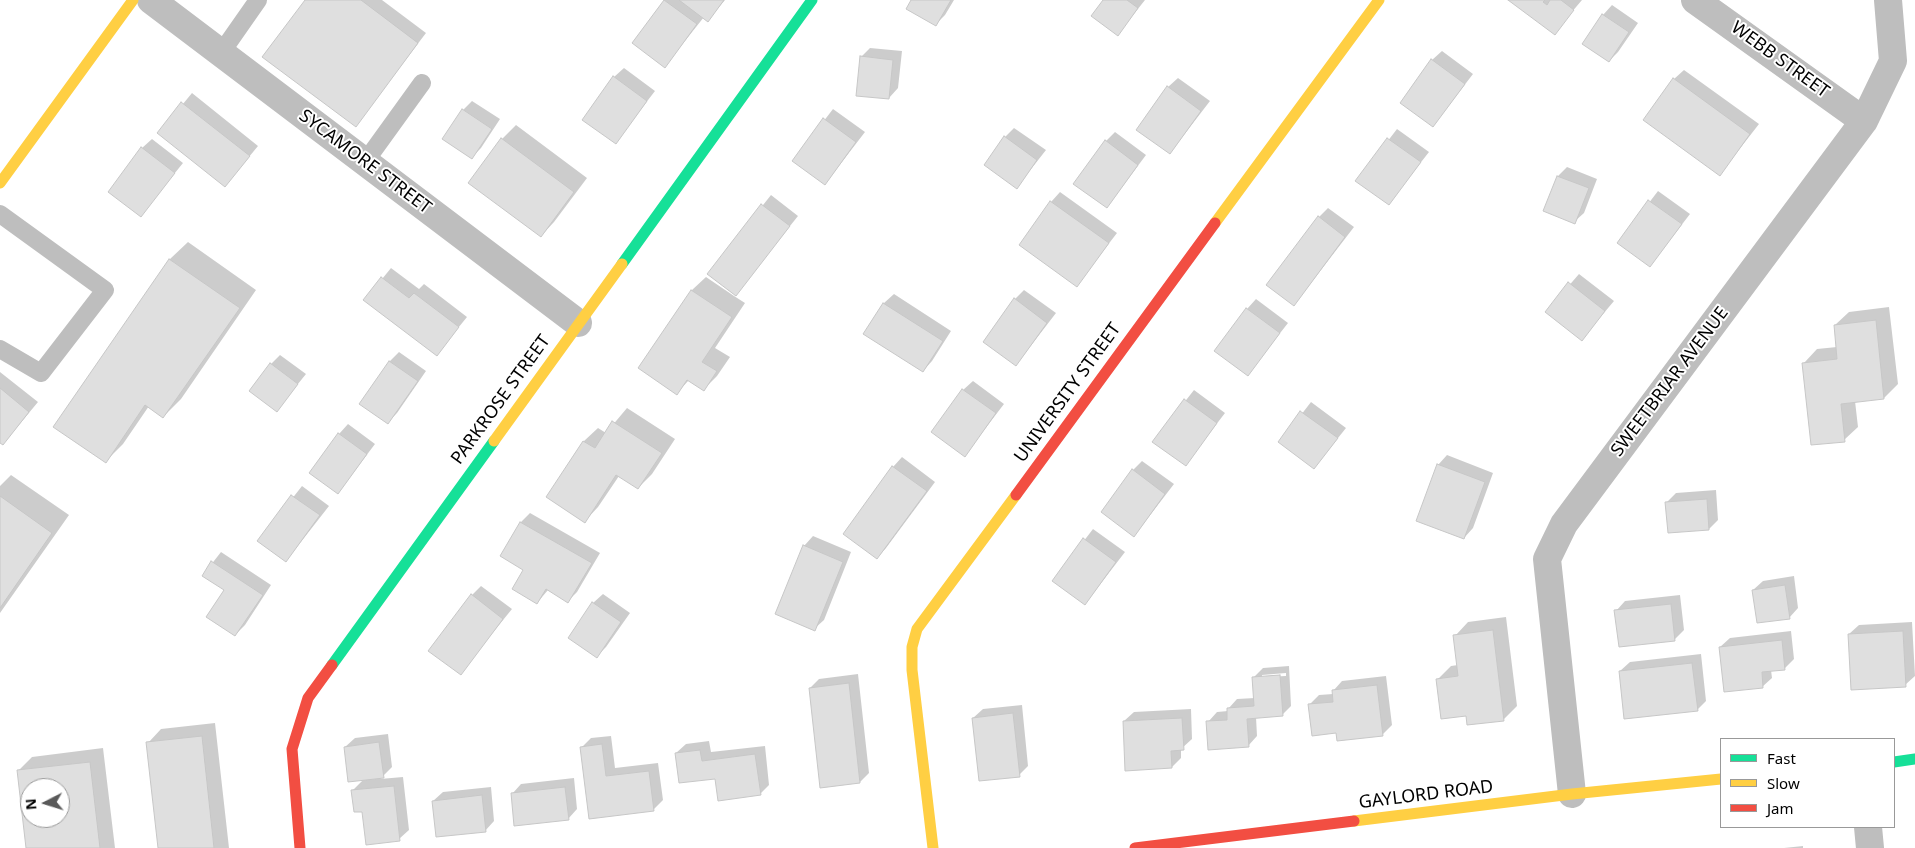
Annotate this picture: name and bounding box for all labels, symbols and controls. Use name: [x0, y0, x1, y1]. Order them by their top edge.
street label: WEBB STREET: [1727, 17, 1833, 103]
street label: SYCAMORE STREET: [295, 105, 435, 219]
street label: SWEETBRIAR AVENUE: [1607, 303, 1733, 461]
street label: UNIVERSITY STREET: [1010, 319, 1126, 467]
street label: PARKROSE STREET: [447, 331, 555, 469]
legend: [1720, 738, 1895, 828]
text: Fast: [1767, 748, 1796, 768]
text: Slow: [1767, 773, 1800, 793]
street label: GAYLORD ROAD: [1357, 776, 1495, 814]
north arrow: [20, 778, 70, 828]
text: N: [21, 798, 41, 811]
text: Jam: [1767, 798, 1794, 818]

